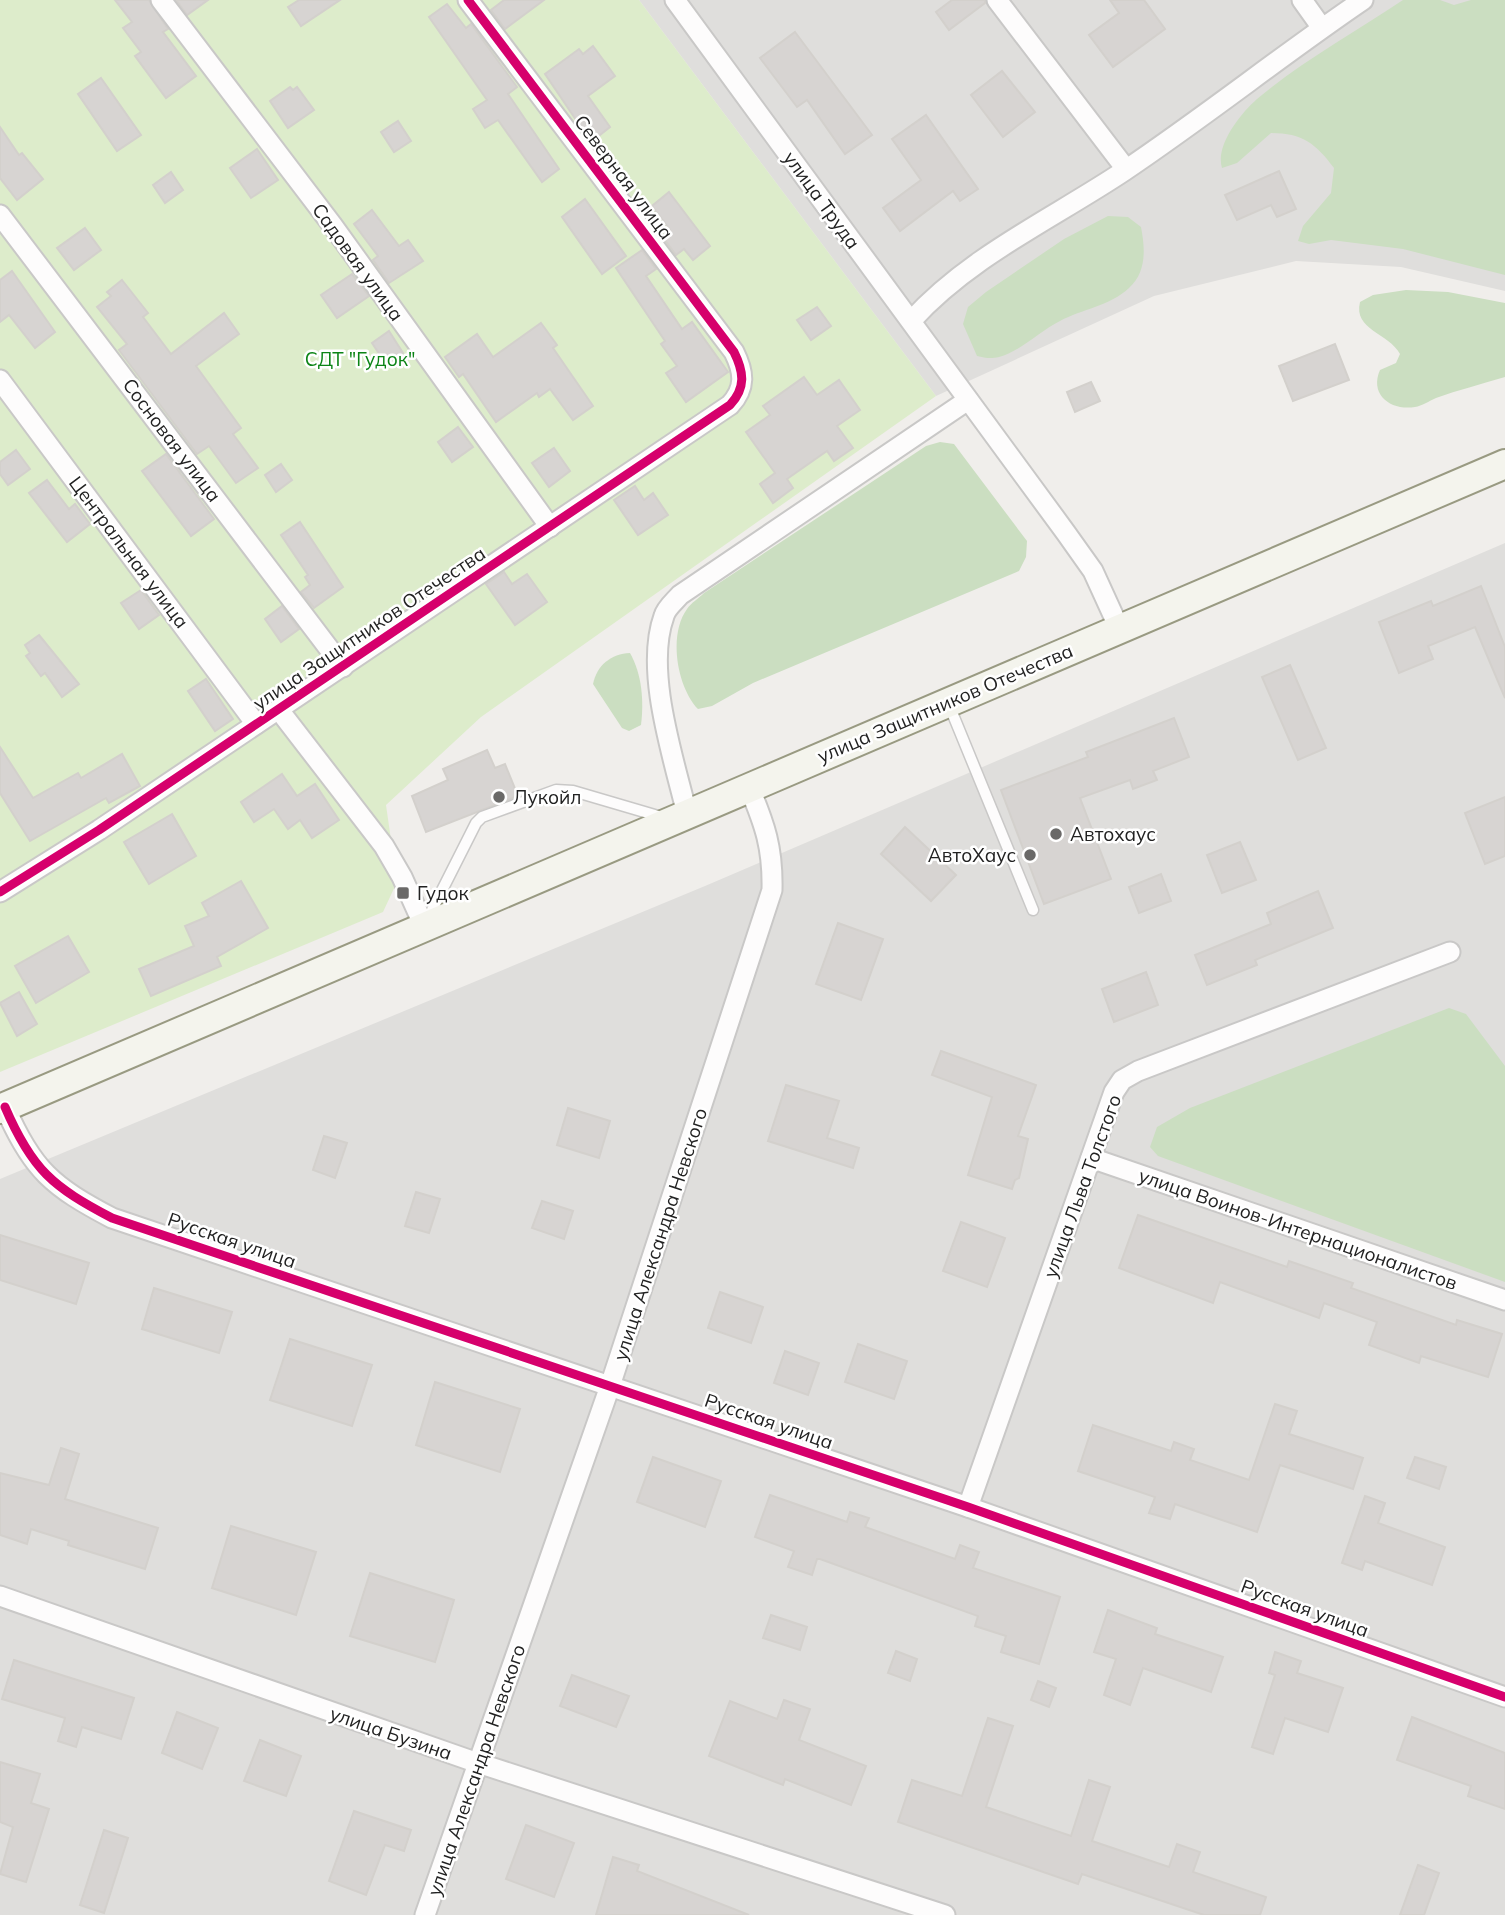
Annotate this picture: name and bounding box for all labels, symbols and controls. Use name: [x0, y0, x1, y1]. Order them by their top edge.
street label: Северная улица: [569, 110, 679, 244]
street label: улица Труда: [778, 146, 866, 254]
street label: Садовая улица: [307, 198, 409, 326]
park label: СДТ "Гудок": [305, 347, 415, 371]
street label: Сосновая улица: [118, 373, 226, 507]
street label: Центральная улица: [64, 471, 194, 633]
street label: улица Защитников Отечества: [248, 541, 490, 715]
street label: улица Защитников Отечества: [814, 638, 1076, 768]
place label: Лукойл: [513, 785, 581, 809]
marker: Лукойл: [491, 789, 507, 805]
place label: Автохаус: [1070, 822, 1156, 846]
marker: Автохаус: [1048, 826, 1064, 842]
place label: АвтоХаус: [928, 843, 1016, 867]
marker: АвтоХаус: [1022, 847, 1038, 863]
place label: Гудок: [417, 881, 469, 905]
marker: Гудок: [395, 885, 411, 901]
street label: улица Льва Толстого: [1038, 1091, 1126, 1281]
street label: улица Александра Невского: [608, 1105, 712, 1363]
street label: улица Воинов-Интернационалистов: [1136, 1163, 1460, 1295]
street label: Русская улица: [165, 1207, 299, 1273]
street label: Русская улица: [702, 1388, 836, 1454]
street label: Русская улица: [1238, 1574, 1372, 1642]
street label: улица Александра Невского: [422, 1641, 530, 1899]
street label: улица Бузина: [327, 1701, 455, 1765]

